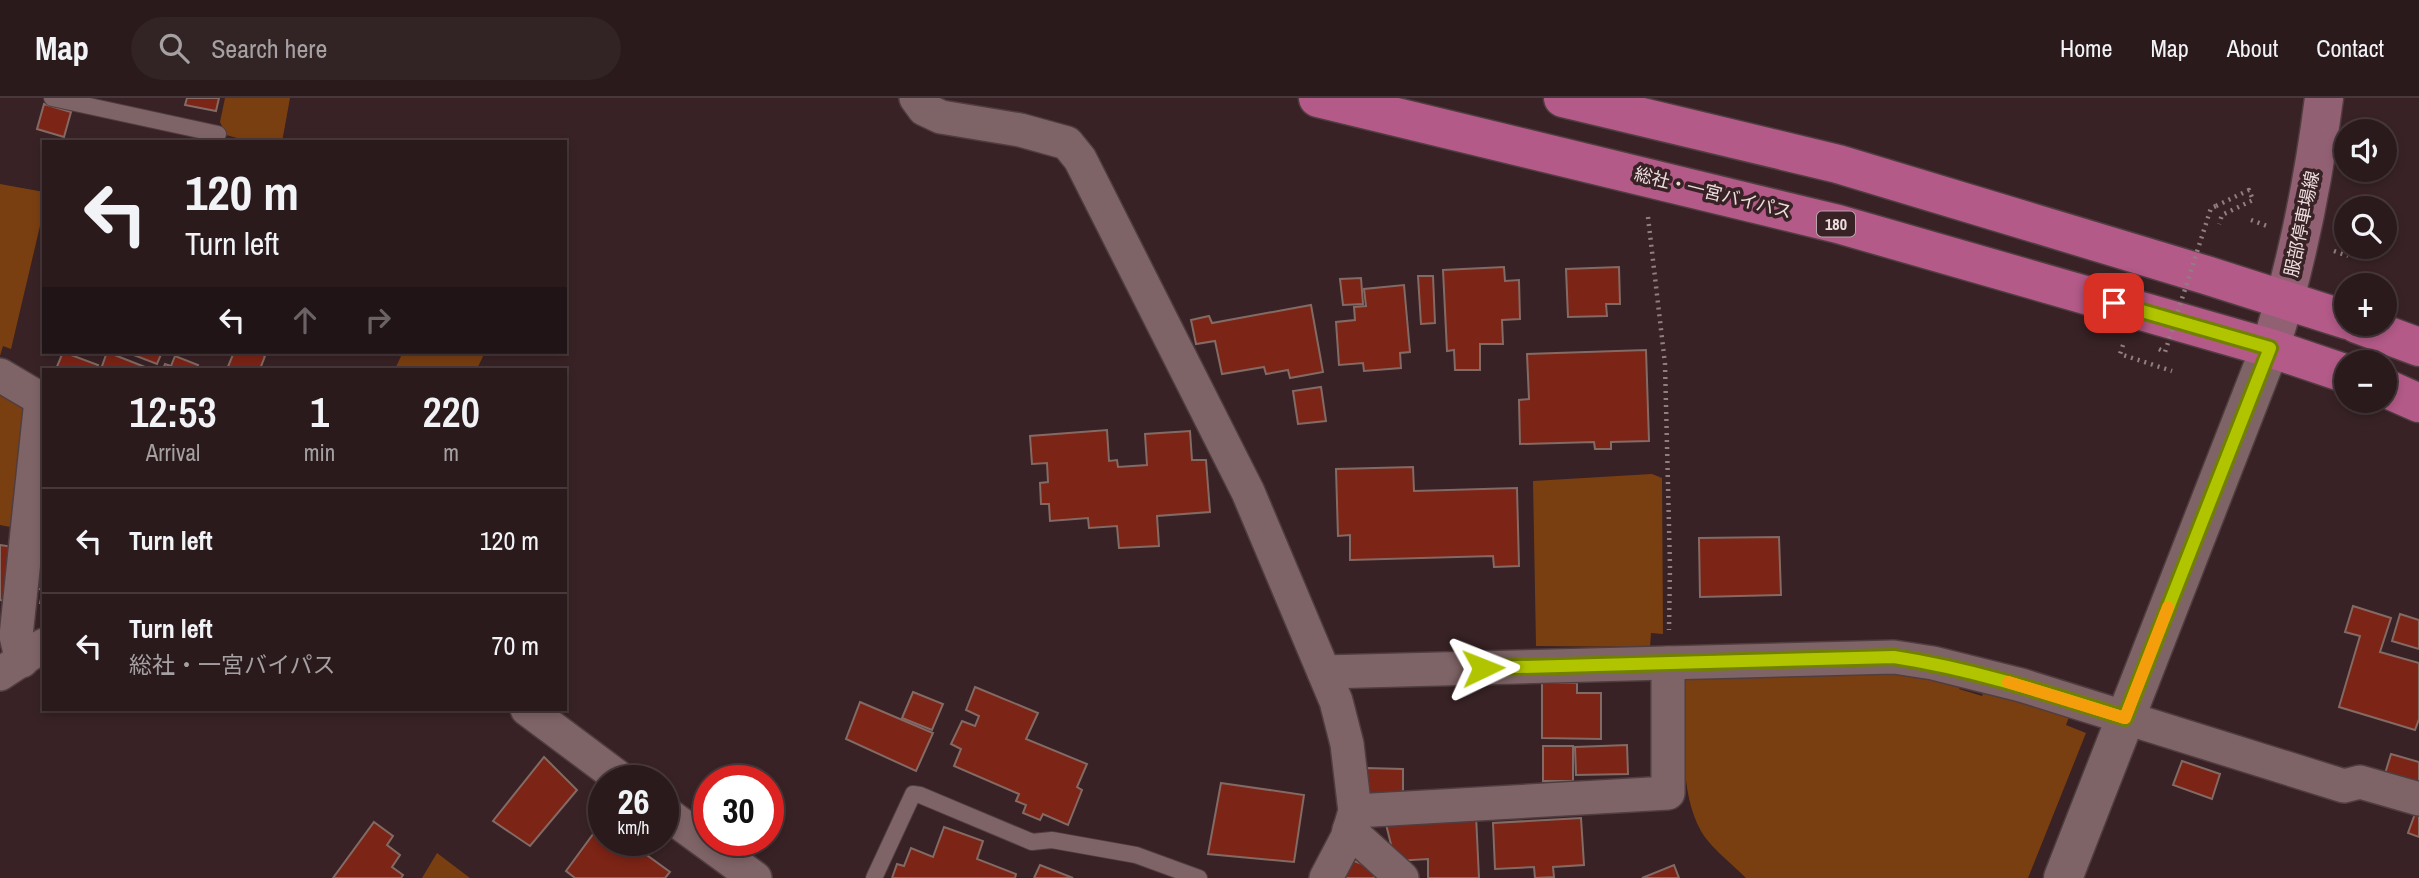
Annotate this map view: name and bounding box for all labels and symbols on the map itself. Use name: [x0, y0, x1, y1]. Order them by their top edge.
street label: 総社・一宮バイパス: [1632, 161, 1795, 224]
street label: 服部停車場線: [2278, 168, 2325, 279]
road number: 180: [1817, 212, 1855, 236]
pin: [2084, 273, 2144, 333]
position arrow: [1446, 631, 1520, 705]
speed limit sign: 30: [693, 765, 784, 856]

